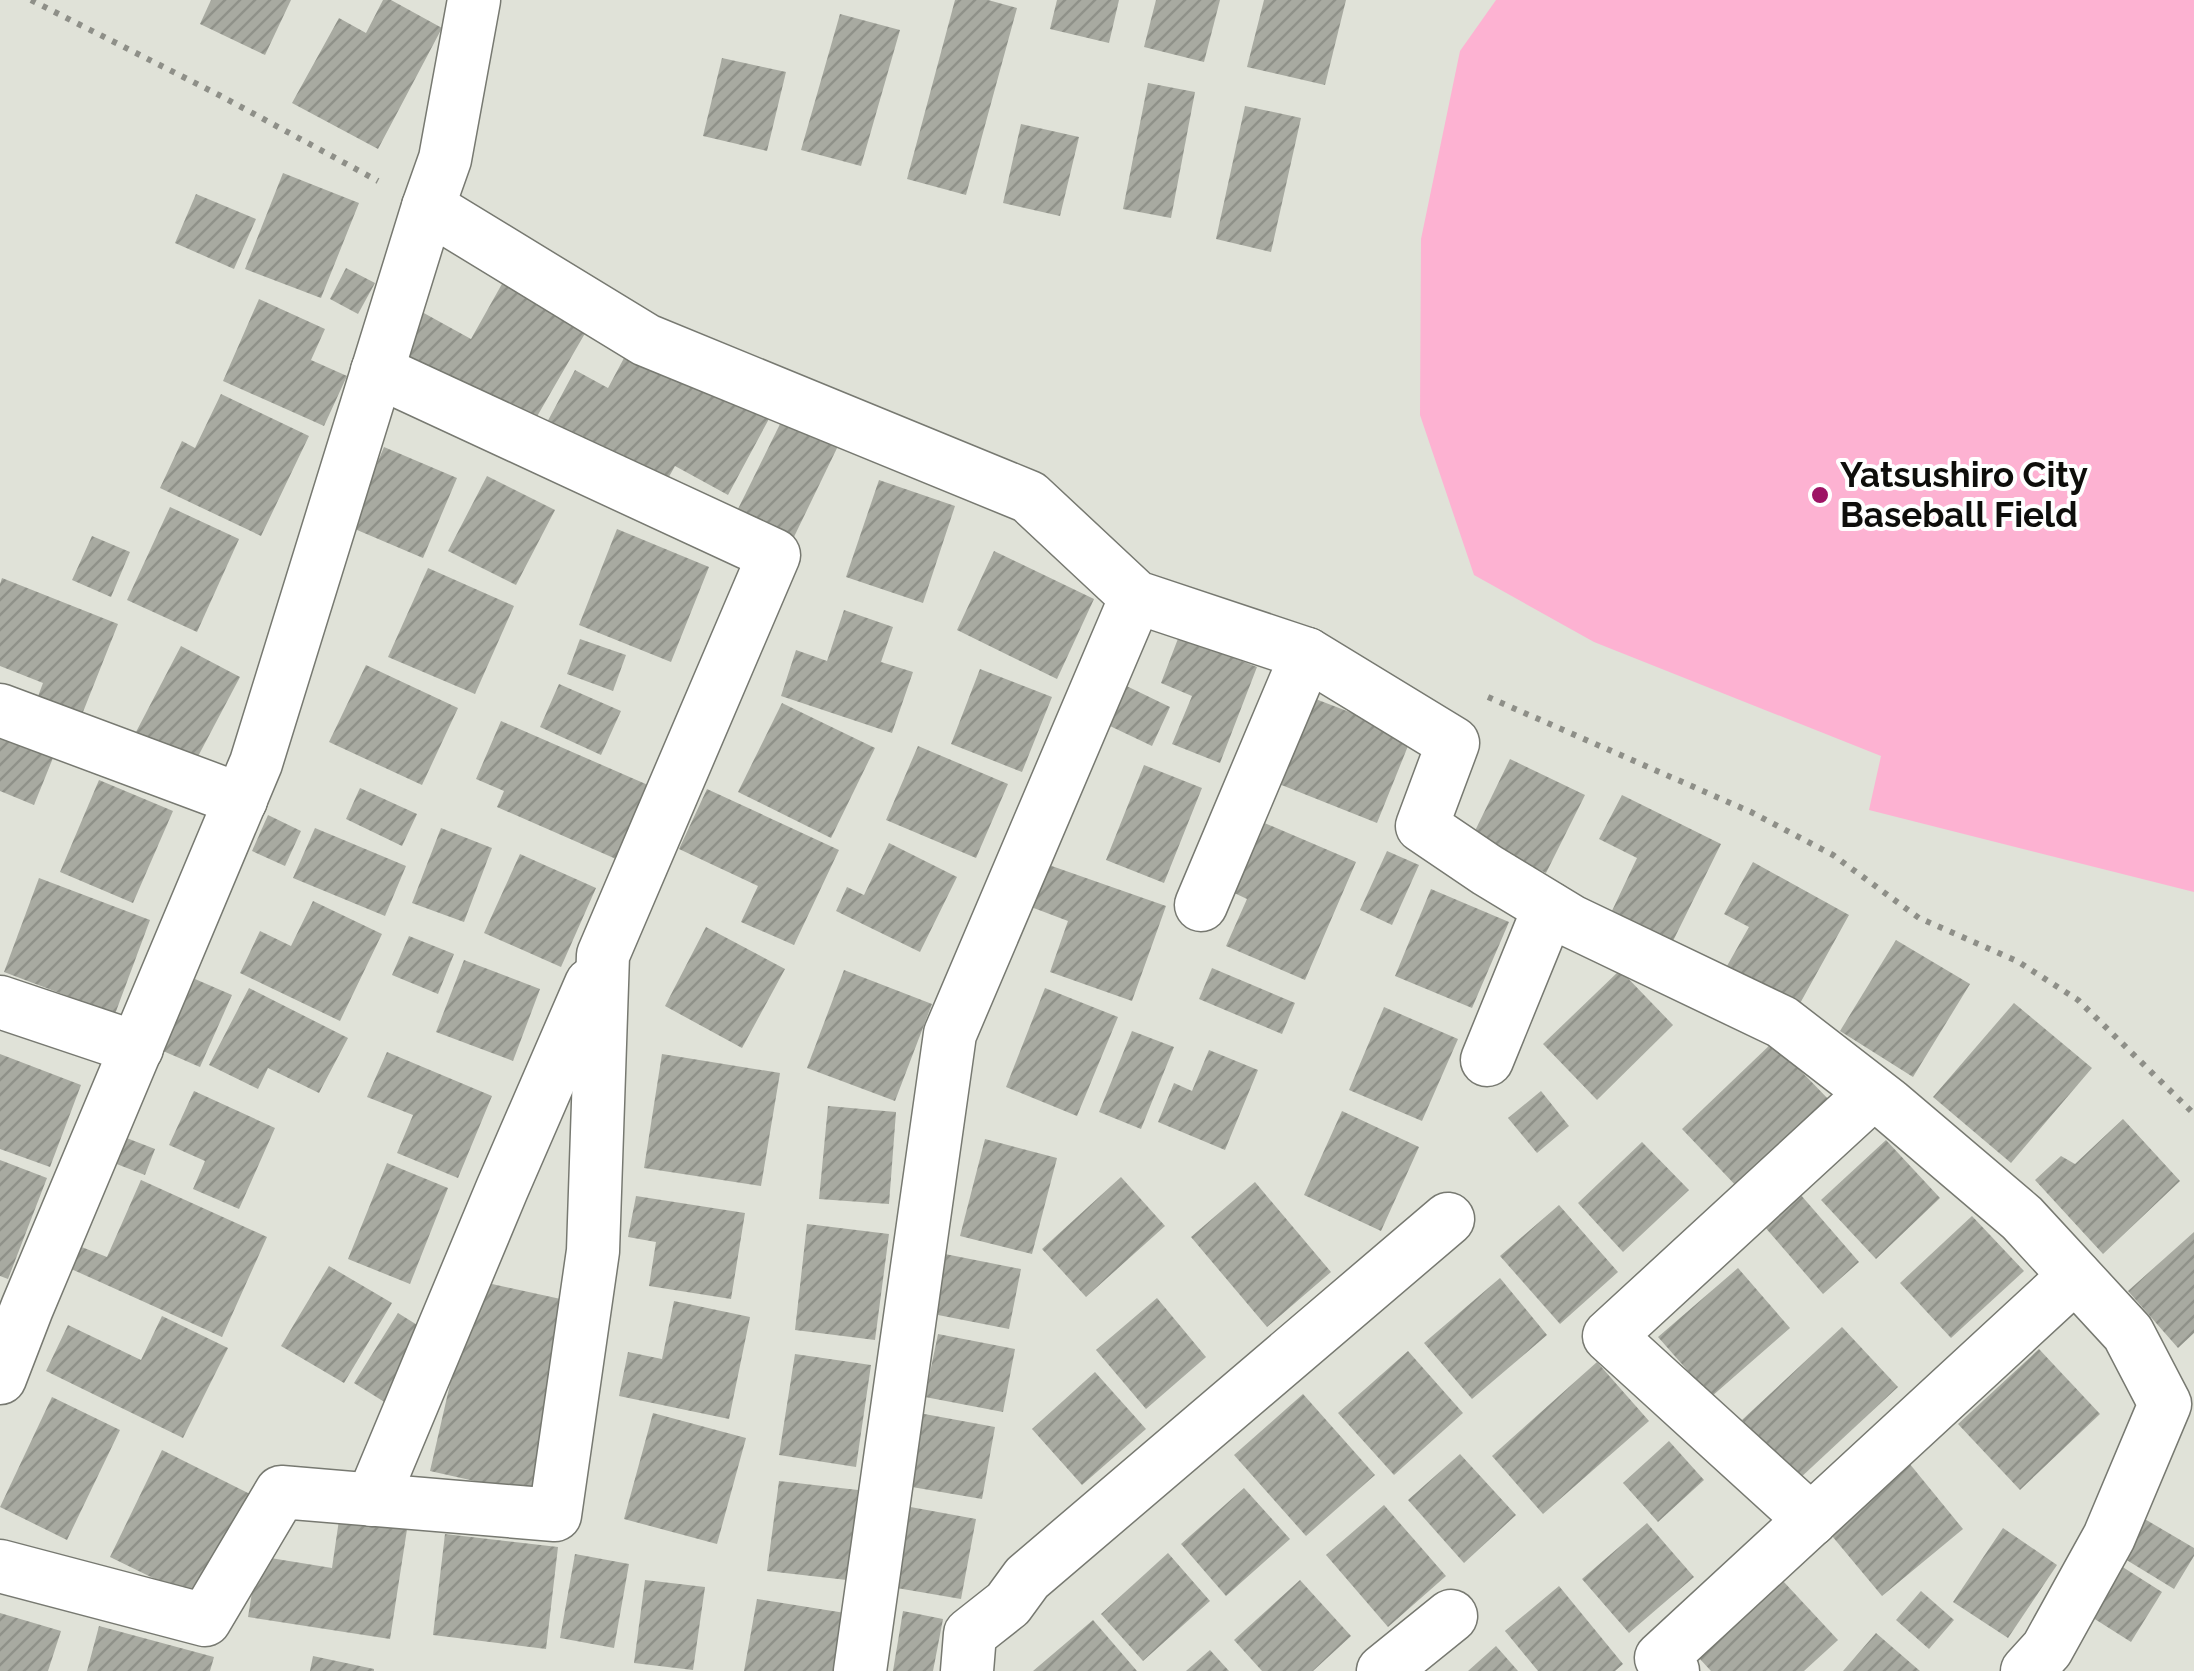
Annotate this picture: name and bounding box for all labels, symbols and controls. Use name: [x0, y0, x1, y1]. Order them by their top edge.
place label: Yatsushiro City Baseball Field: [1840, 454, 2088, 535]
marker: Yatsushiro City Baseball Field: [1809, 484, 1831, 506]

